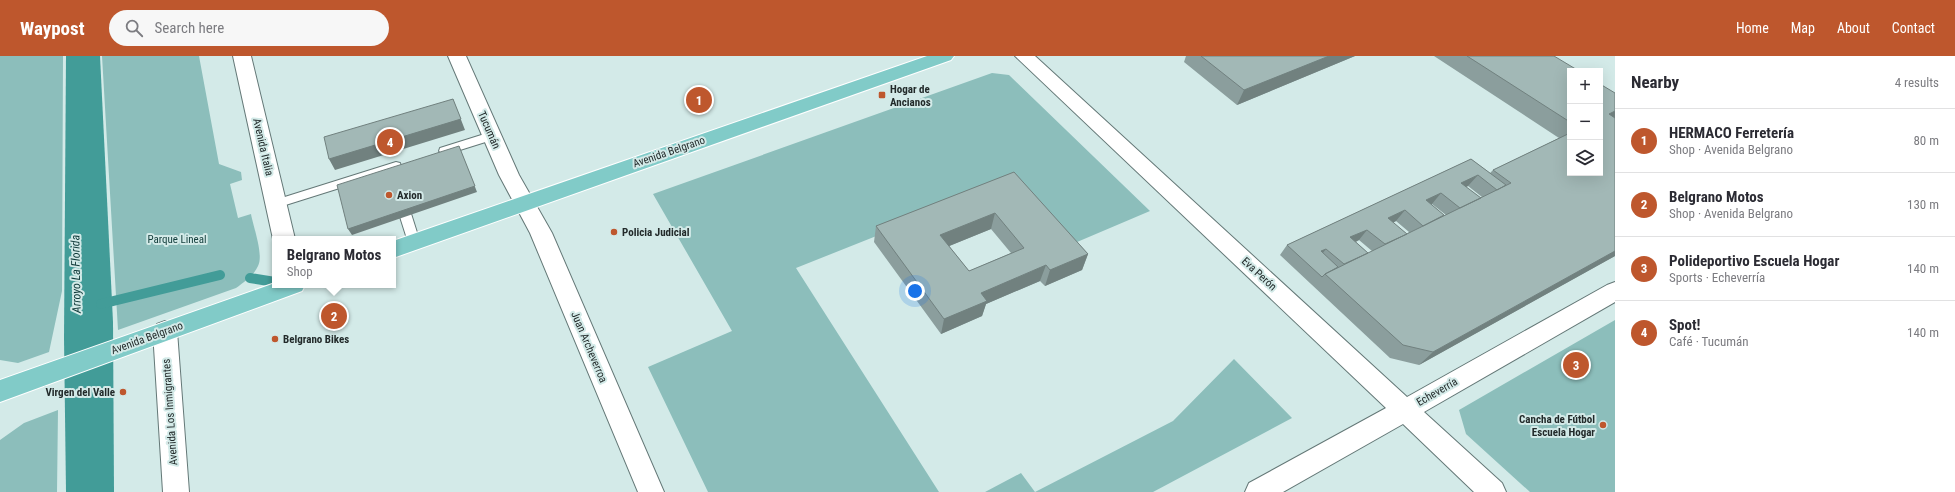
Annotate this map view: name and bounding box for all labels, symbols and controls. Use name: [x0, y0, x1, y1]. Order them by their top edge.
search box: [109, 10, 389, 46]
text: Waypost: [20, 17, 85, 40]
icon: search: [123, 17, 145, 39]
text: Search here: [155, 19, 224, 37]
text: Home: [1736, 20, 1769, 36]
text: Map: [1791, 20, 1815, 36]
text: About: [1837, 20, 1870, 36]
text: Contact: [1892, 20, 1935, 36]
map controls: [1567, 68, 1603, 176]
button: +: [1567, 68, 1603, 104]
text: Nearby: [1631, 72, 1679, 92]
text: 4 results: [1895, 75, 1939, 90]
place label: Hogar de Ancianos: [890, 83, 931, 109]
pin: 1: [686, 85, 712, 115]
marker: Hogar de Ancianos: [877, 90, 887, 100]
button: −: [1567, 104, 1603, 140]
street label: Tucumán: [475, 109, 503, 151]
street label: Avenida Italia: [250, 117, 276, 177]
text: HERMACO Ferretería: [1669, 124, 1794, 142]
pin: 4: [377, 127, 403, 157]
street label: Avenida Belgrano: [631, 133, 707, 170]
text: 1: [1641, 133, 1647, 148]
text: 80 m: [1913, 133, 1939, 148]
button: layers: [1567, 140, 1603, 176]
text: Shop · Avenida Belgrano: [1669, 142, 1793, 157]
text: Belgrano Motos: [1669, 188, 1764, 206]
place label: Axion: [397, 189, 422, 202]
marker: Axion: [384, 190, 394, 200]
text: 2: [1641, 197, 1647, 212]
text: 130 m: [1907, 197, 1939, 212]
text: Shop · Avenida Belgrano: [1669, 206, 1793, 221]
place label: Policia Judicial: [622, 226, 690, 239]
marker: Policia Judicial: [609, 227, 619, 237]
park label: Parque Lineal: [147, 233, 207, 246]
water label: Arroyo La Florida: [68, 235, 84, 314]
popup: [272, 236, 396, 288]
text: Belgrano Motos: [287, 246, 381, 264]
text: Polideportivo Escuela Hogar: [1669, 252, 1839, 270]
street label: Eva Perón: [1239, 255, 1279, 293]
text: 3: [1641, 261, 1647, 276]
text: 140 m: [1907, 261, 1939, 276]
text: Shop: [287, 264, 313, 279]
text: Sports · Echeverría: [1669, 270, 1765, 285]
your location: [905, 281, 925, 301]
pin: 2: [321, 301, 347, 331]
street label: Juan Archeverroa: [568, 309, 610, 385]
text: Spot!: [1669, 316, 1701, 334]
street label: Avenida Belgrano: [109, 319, 185, 357]
text: 4: [1641, 325, 1647, 340]
text: 140 m: [1907, 325, 1939, 340]
place label: Belgrano Bikes: [283, 333, 349, 346]
marker: Belgrano Bikes: [270, 334, 280, 344]
text: Café · Tucumán: [1669, 334, 1749, 349]
pin: 3: [1563, 350, 1589, 380]
street label: Avenida Los Inmigrantes: [160, 358, 180, 466]
street label: Echeverría: [1414, 375, 1460, 409]
place label: Virgen del Valle: [45, 386, 115, 399]
marker: Virgen del Valle: [118, 387, 128, 397]
place label: Cancha de Fútbol Escuela Hogar: [1519, 413, 1595, 439]
marker: Cancha de Fútbol Escuela Hogar: [1598, 420, 1608, 430]

